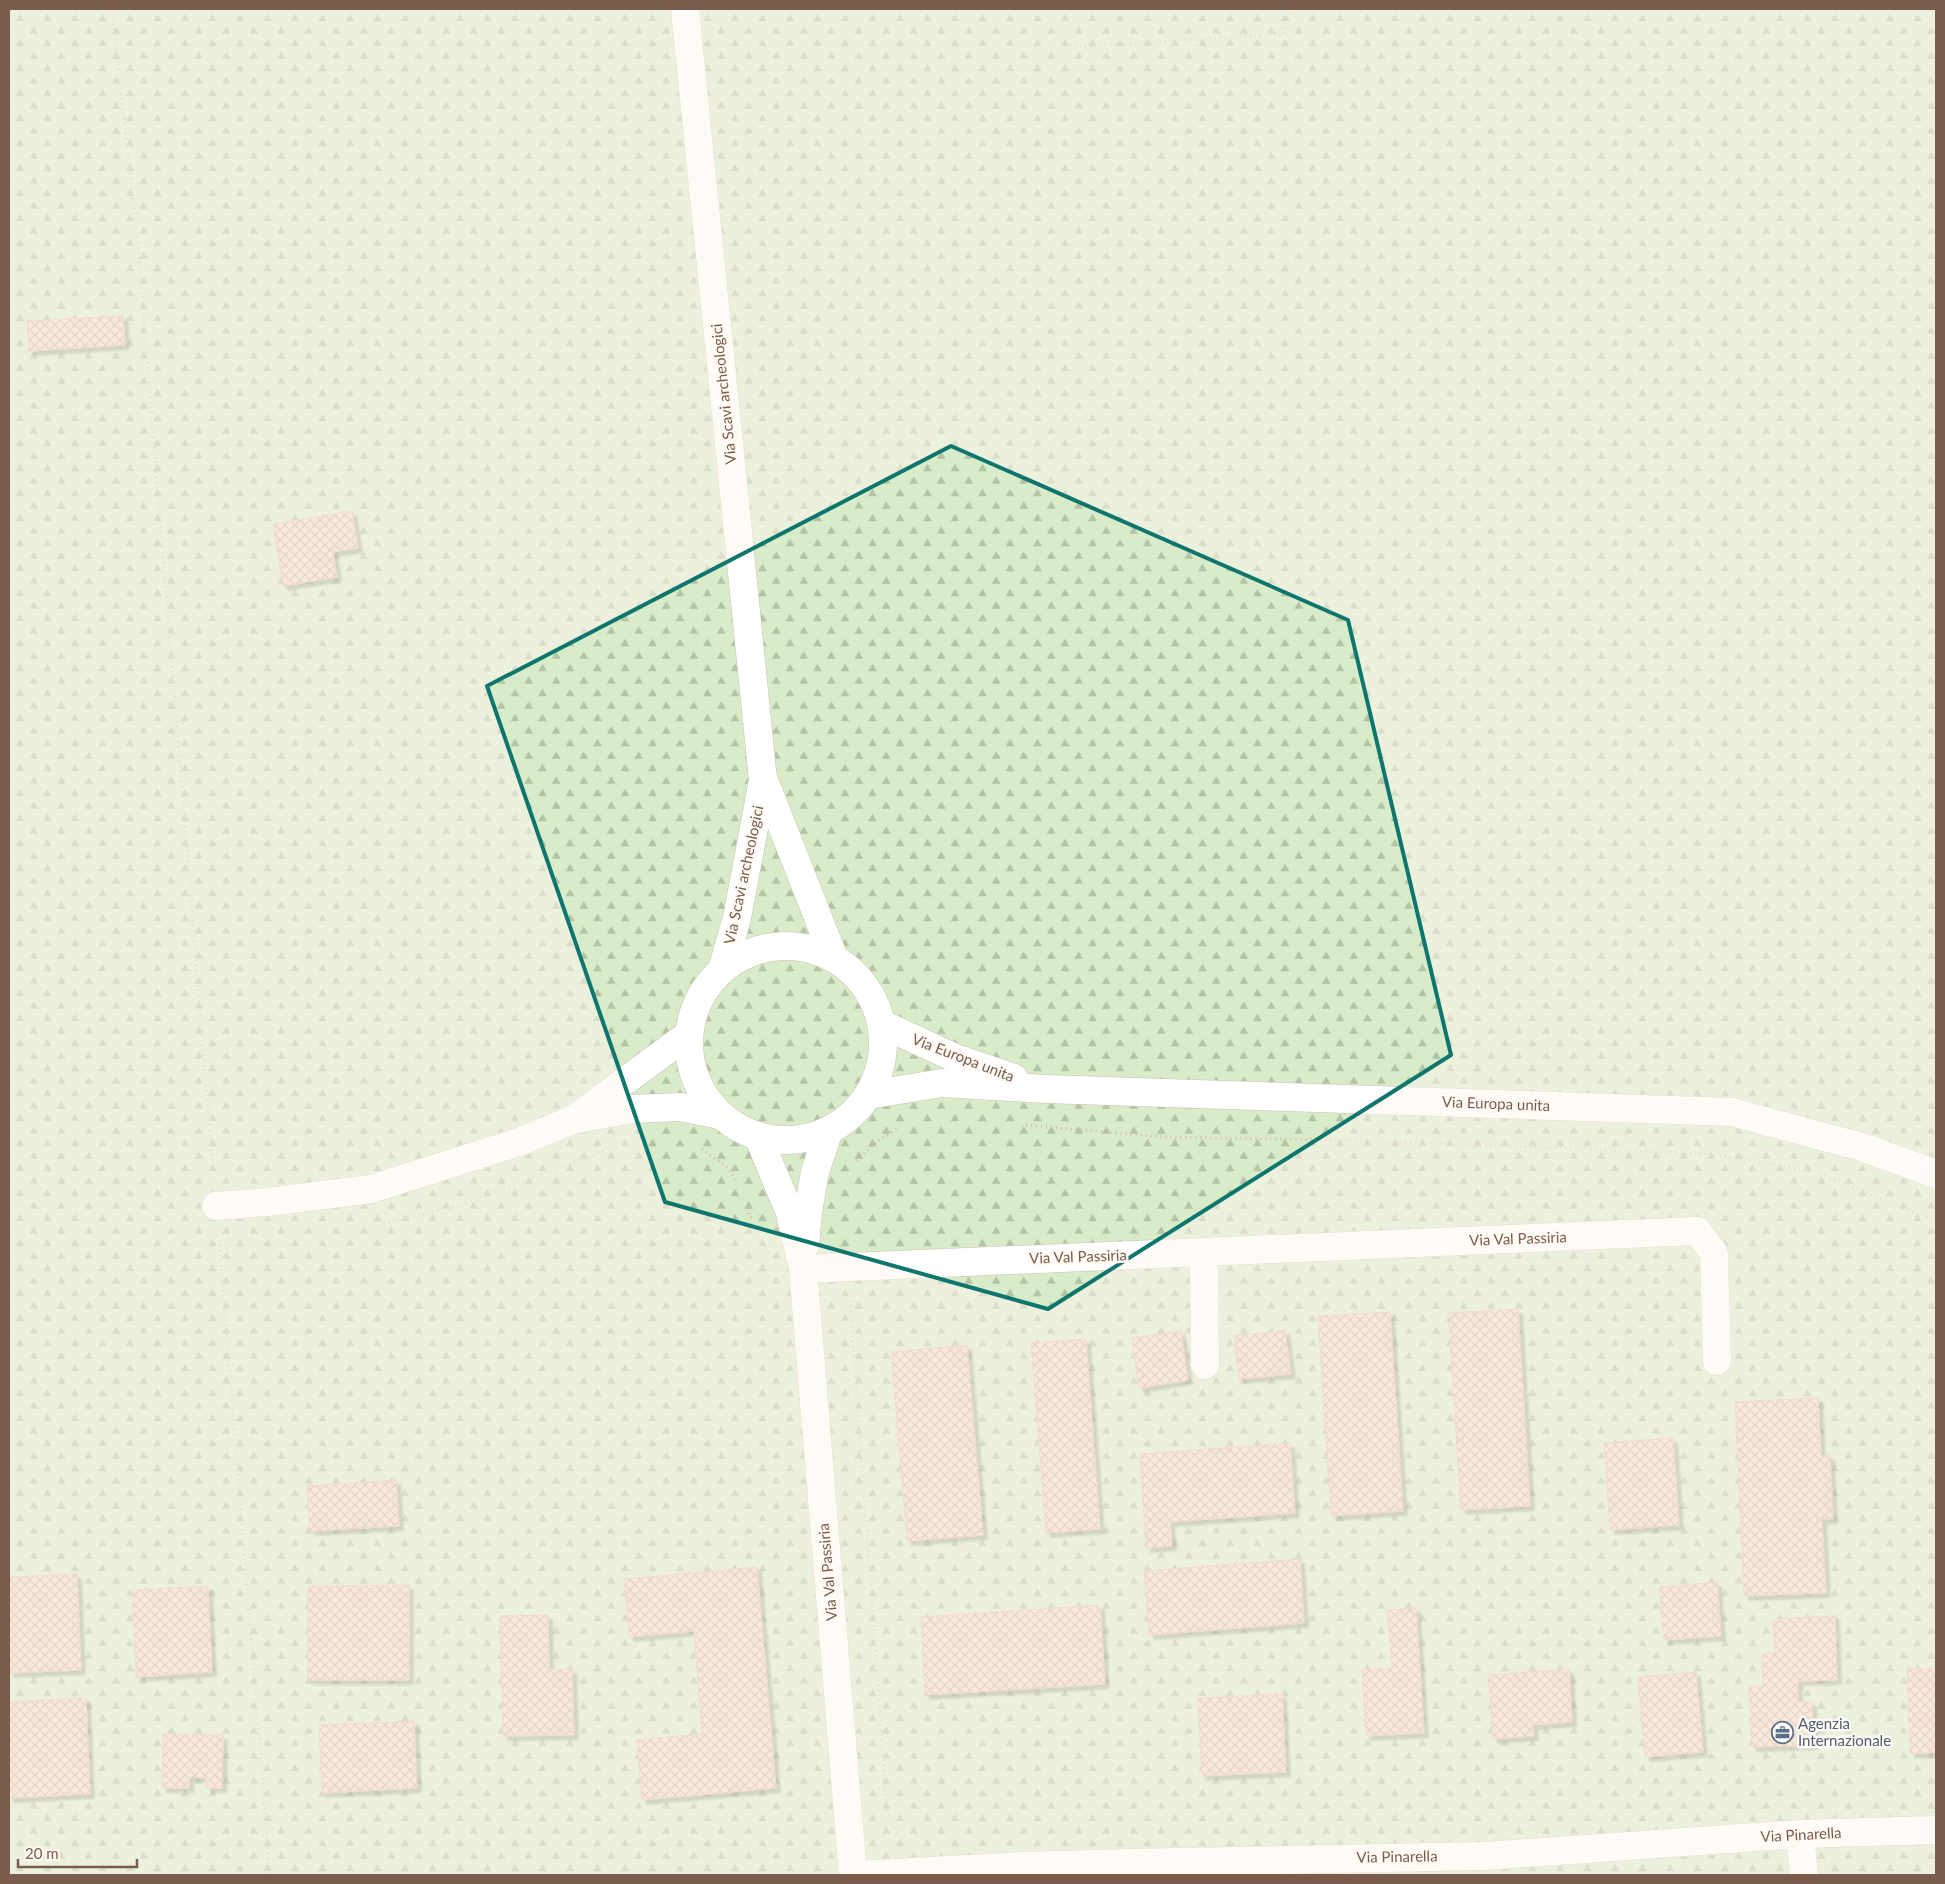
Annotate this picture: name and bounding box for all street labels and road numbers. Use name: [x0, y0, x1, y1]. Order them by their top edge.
street label: Via Scavi archeologici: [707, 323, 739, 465]
street label: Via Scavi archeologici: [720, 804, 767, 946]
street label: Via Europa unita: [910, 1029, 1017, 1085]
street label: Via Europa unita: [1442, 1092, 1550, 1114]
street label: Via Val Passiria: [1469, 1227, 1567, 1249]
street label: Via Val Passiria: [1029, 1245, 1127, 1267]
street label: Via Val Passiria: [814, 1523, 840, 1622]
street label: Via Pinarella: [1760, 1823, 1842, 1845]
street label: Via Pinarella: [1356, 1846, 1438, 1866]

